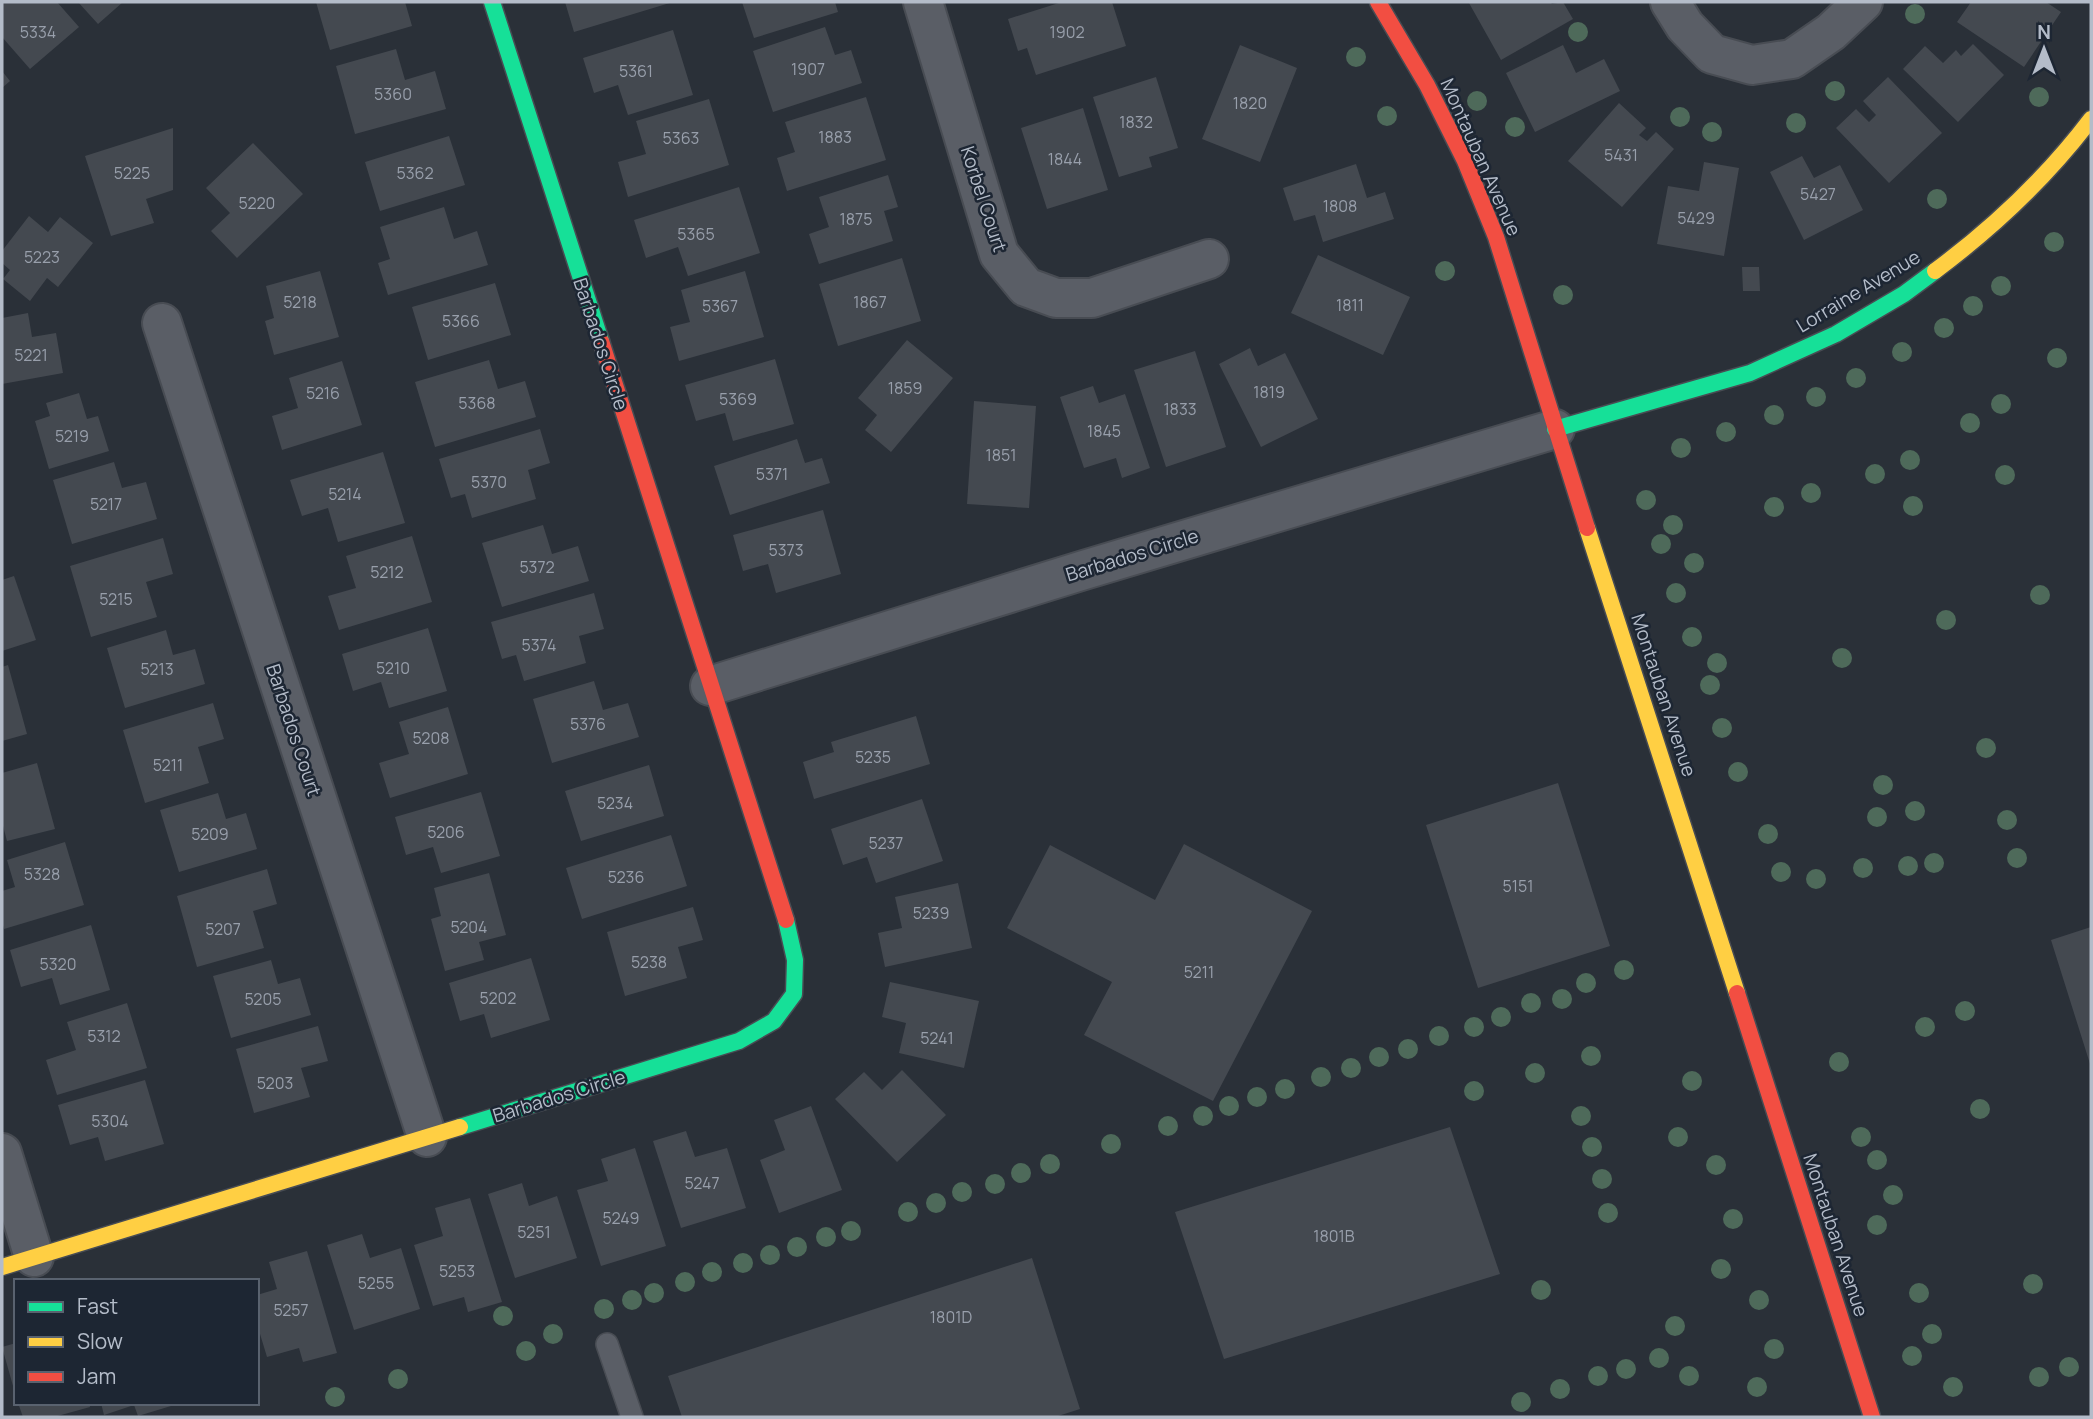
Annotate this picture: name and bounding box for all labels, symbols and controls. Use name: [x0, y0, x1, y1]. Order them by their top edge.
north arrow: [2009, 14, 2079, 84]
text: N: [2037, 19, 2051, 45]
house number: 5334: [20, 21, 56, 43]
house number: 1902: [1049, 21, 1085, 43]
house number: 1907: [791, 58, 825, 80]
house number: 5361: [619, 60, 653, 82]
street label: Montauban Avenue: [1435, 74, 1527, 240]
house number: 5360: [374, 83, 412, 105]
house number: 1820: [1233, 92, 1267, 114]
house number: 1832: [1119, 111, 1153, 133]
house number: 1883: [818, 126, 852, 148]
house number: 5363: [663, 127, 699, 149]
street label: Korbel Court: [955, 143, 1013, 255]
house number: 5431: [1604, 144, 1638, 166]
house number: 1844: [1048, 148, 1082, 170]
house number: 5225: [114, 162, 150, 184]
house number: 5362: [396, 162, 434, 184]
house number: 5427: [1800, 183, 1836, 205]
house number: 5220: [239, 192, 275, 214]
house number: 1808: [1323, 195, 1357, 217]
house number: 5429: [1677, 207, 1715, 229]
house number: 1875: [840, 208, 872, 230]
house number: 5365: [677, 223, 715, 245]
street label: Lorraine Avenue: [1791, 244, 1925, 338]
house number: 5223: [24, 246, 60, 268]
street label: Barbados Circle: [567, 275, 635, 413]
house number: 5218: [283, 291, 317, 313]
house number: 1867: [853, 291, 887, 313]
house number: 1811: [1336, 294, 1364, 316]
house number: 5367: [702, 295, 738, 317]
house number: 5366: [442, 310, 480, 332]
house number: 5221: [14, 344, 48, 366]
house number: 1859: [888, 377, 922, 399]
house number: 1819: [1253, 381, 1285, 403]
house number: 5216: [306, 382, 340, 404]
house number: 5369: [719, 388, 757, 410]
house number: 5368: [458, 392, 496, 414]
house number: 1833: [1163, 398, 1197, 420]
house number: 1845: [1087, 420, 1121, 442]
house number: 5219: [55, 425, 89, 447]
house number: 1851: [985, 444, 1017, 466]
house number: 5371: [756, 463, 788, 485]
house number: 5370: [471, 471, 507, 493]
house number: 5214: [328, 483, 362, 505]
house number: 5217: [90, 493, 122, 515]
street label: Barbados Circle: [1062, 522, 1202, 588]
house number: 5373: [769, 539, 803, 561]
house number: 5372: [519, 556, 555, 578]
house number: 5212: [370, 561, 404, 583]
house number: 5215: [99, 588, 133, 610]
street label: Montauban Avenue: [1625, 610, 1703, 780]
house number: 5374: [522, 634, 556, 656]
house number: 5210: [376, 657, 410, 679]
house number: 5213: [141, 658, 174, 680]
street label: Barbados Court: [260, 661, 328, 799]
house number: 5376: [570, 713, 606, 735]
house number: 5208: [413, 727, 449, 749]
house number: 5235: [855, 746, 891, 768]
house number: 5211: [153, 754, 183, 776]
house number: 5234: [597, 792, 633, 814]
house number: 5206: [427, 821, 465, 843]
house number: 5209: [191, 823, 229, 845]
house number: 5237: [869, 832, 903, 854]
house number: 5328: [24, 863, 60, 885]
house number: 5236: [608, 866, 644, 888]
house number: 5151: [1503, 875, 1533, 897]
house number: 5239: [913, 902, 949, 924]
house number: 5204: [450, 916, 488, 938]
house number: 5207: [205, 918, 241, 940]
house number: 5238: [631, 951, 667, 973]
house number: 5320: [40, 953, 76, 975]
house number: 5211: [1184, 961, 1214, 983]
house number: 5202: [480, 987, 516, 1009]
house number: 5205: [245, 988, 281, 1010]
house number: 5312: [87, 1025, 121, 1047]
house number: 5241: [920, 1027, 954, 1049]
street label: Barbados Circle: [489, 1063, 629, 1129]
house number: 5203: [257, 1072, 293, 1094]
house number: 5304: [91, 1110, 129, 1132]
street label: Montauban Avenue: [1797, 1150, 1875, 1320]
house number: 5247: [684, 1172, 720, 1194]
house number: 5249: [603, 1207, 639, 1229]
house number: 5251: [517, 1221, 551, 1243]
house number: 1801B: [1313, 1225, 1355, 1247]
house number: 5253: [439, 1260, 475, 1282]
house number: 5255: [358, 1272, 394, 1294]
legend: [14, 1279, 259, 1405]
text: Fast: [77, 1292, 118, 1320]
house number: 5257: [273, 1299, 309, 1321]
house number: 1801D: [930, 1306, 972, 1328]
text: Slow: [77, 1327, 123, 1355]
text: Jam: [77, 1362, 116, 1390]

